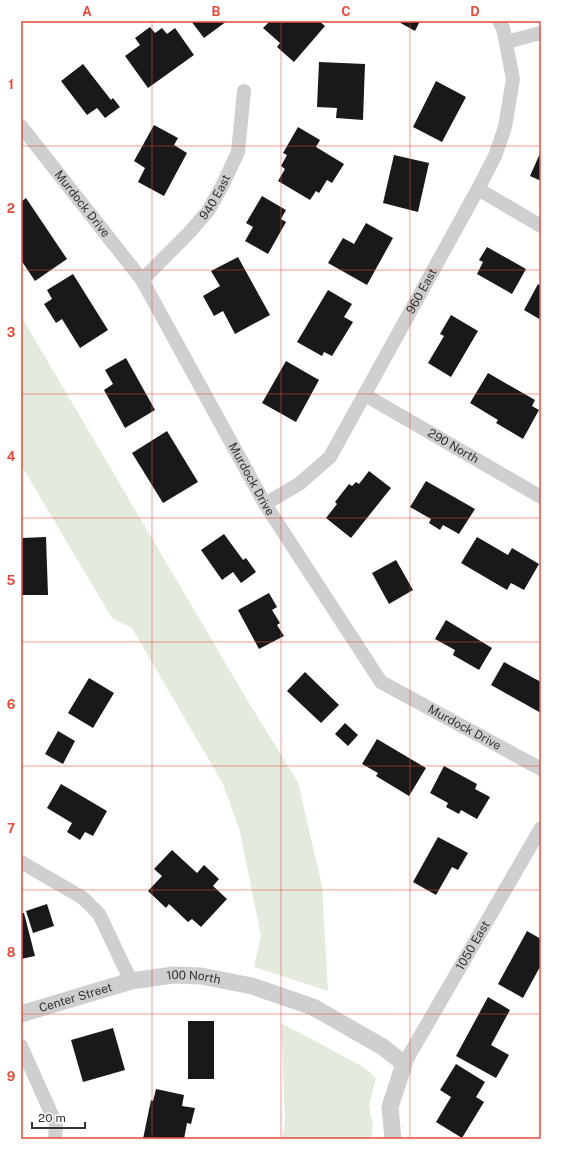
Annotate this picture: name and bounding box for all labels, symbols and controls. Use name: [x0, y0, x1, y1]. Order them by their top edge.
text: A: [82, 4, 92, 19]
text: B: [212, 4, 221, 19]
text: C: [341, 4, 351, 19]
text: D: [470, 4, 480, 19]
text: 1: [8, 77, 14, 92]
street label: Murdock Drive: [52, 168, 113, 240]
street label: 940 East: [196, 172, 233, 223]
text: 2: [7, 201, 15, 216]
street label: 960 East: [403, 266, 440, 316]
text: 3: [7, 325, 16, 340]
street label: 290 North: [425, 426, 481, 466]
street label: Murdock Drive: [226, 440, 278, 518]
text: 4: [7, 449, 16, 464]
text: 5: [7, 573, 16, 588]
text: 6: [7, 697, 16, 712]
street label: Murdock Drive: [426, 702, 504, 753]
text: 7: [7, 821, 15, 836]
street label: 1050 East: [453, 918, 493, 973]
text: 8: [7, 945, 16, 960]
street label: 100 North: [166, 968, 222, 987]
street label: Center Street: [37, 980, 114, 1015]
text: 9: [7, 1069, 15, 1084]
scale bar: [32, 1104, 85, 1130]
text: 20 m: [38, 1111, 66, 1125]

